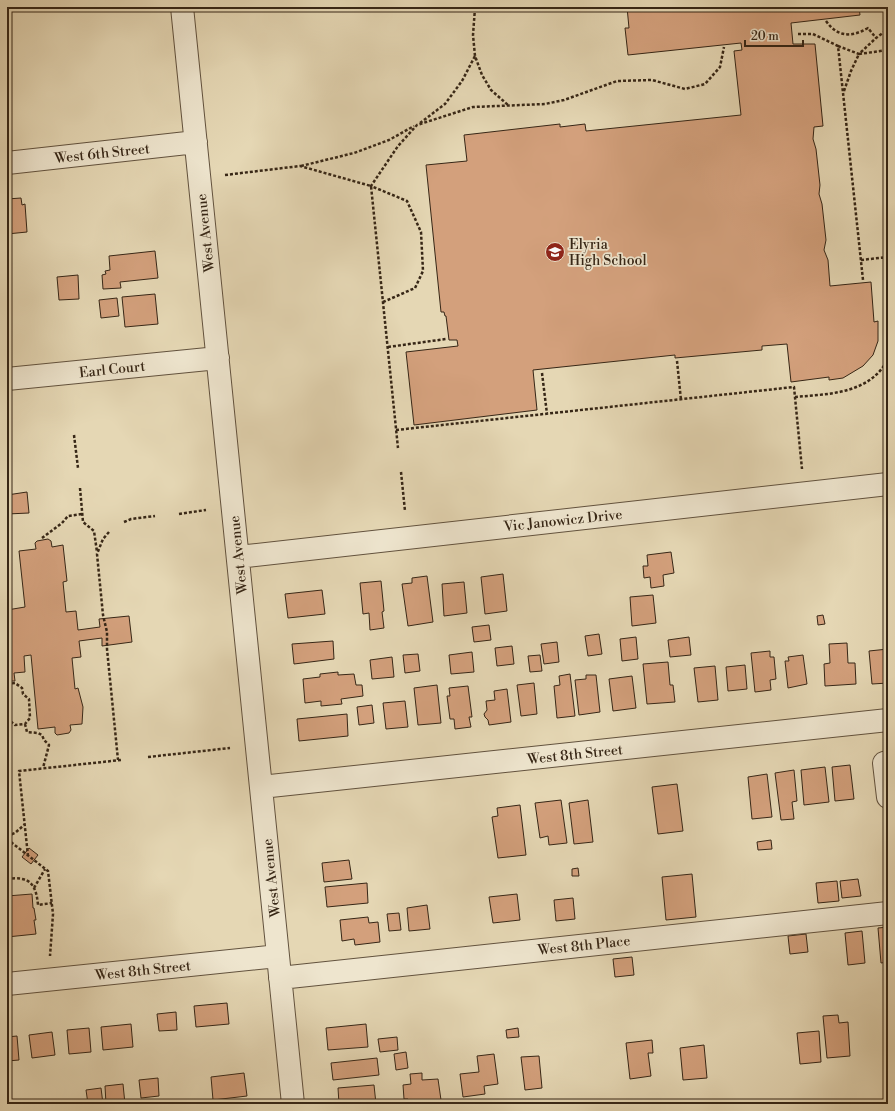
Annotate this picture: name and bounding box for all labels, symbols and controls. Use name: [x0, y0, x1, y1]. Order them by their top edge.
scale bar: [745, 22, 803, 48]
text: 20 m: [751, 29, 779, 44]
street label: West 6th Street: [53, 140, 151, 168]
street label: West Avenue: [193, 193, 219, 274]
place label: Elyria High School: [569, 236, 647, 270]
school or university icon: Elyria High School: [544, 241, 566, 263]
street label: Earl Court: [78, 358, 146, 382]
street label: Vic Janowicz Drive: [502, 506, 623, 536]
street label: West Avenue: [226, 515, 252, 596]
street label: West 8th Street: [525, 741, 624, 769]
street label: West Avenue: [259, 838, 285, 919]
street label: West 8th Place: [536, 932, 631, 960]
street label: West 8th Street: [93, 957, 192, 985]

